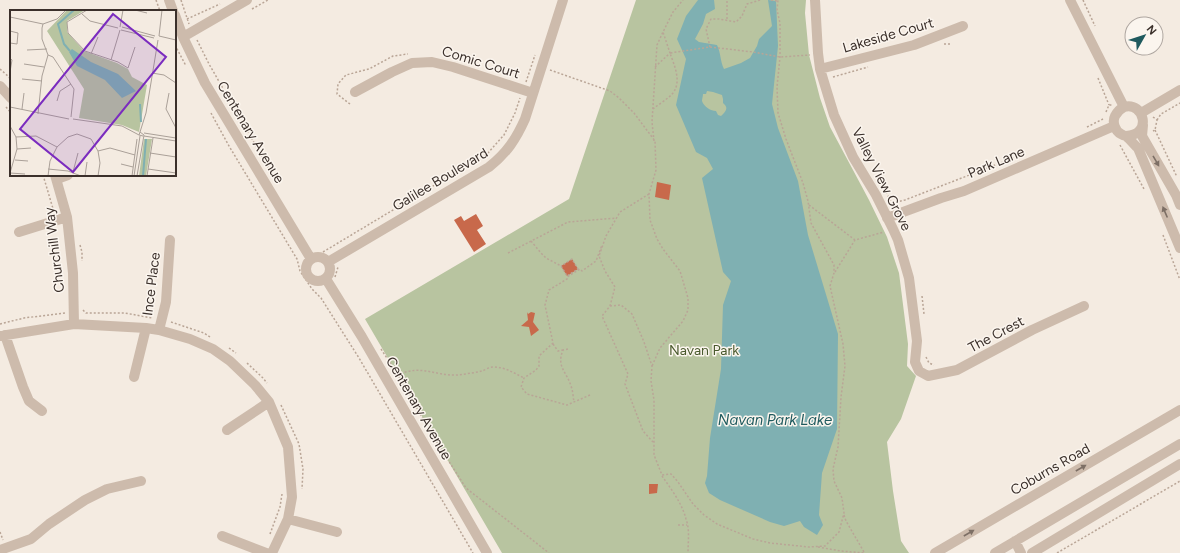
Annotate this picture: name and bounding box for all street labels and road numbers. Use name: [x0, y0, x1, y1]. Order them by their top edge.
street label: Lakeside Court: [841, 14, 936, 57]
street label: Comic Court: [440, 43, 522, 82]
street label: Centenary Avenue: [213, 78, 288, 187]
street label: Valley View Grove: [848, 125, 915, 234]
street label: Park Lane: [965, 143, 1027, 182]
street label: Galilee Boulevard: [390, 144, 491, 215]
street label: Churchill Way: [41, 206, 68, 294]
street label: Ince Place: [139, 251, 164, 317]
street label: The Crest: [965, 313, 1027, 356]
street label: Centenary Avenue: [382, 354, 455, 463]
street label: Coburns Road: [1007, 440, 1093, 499]

